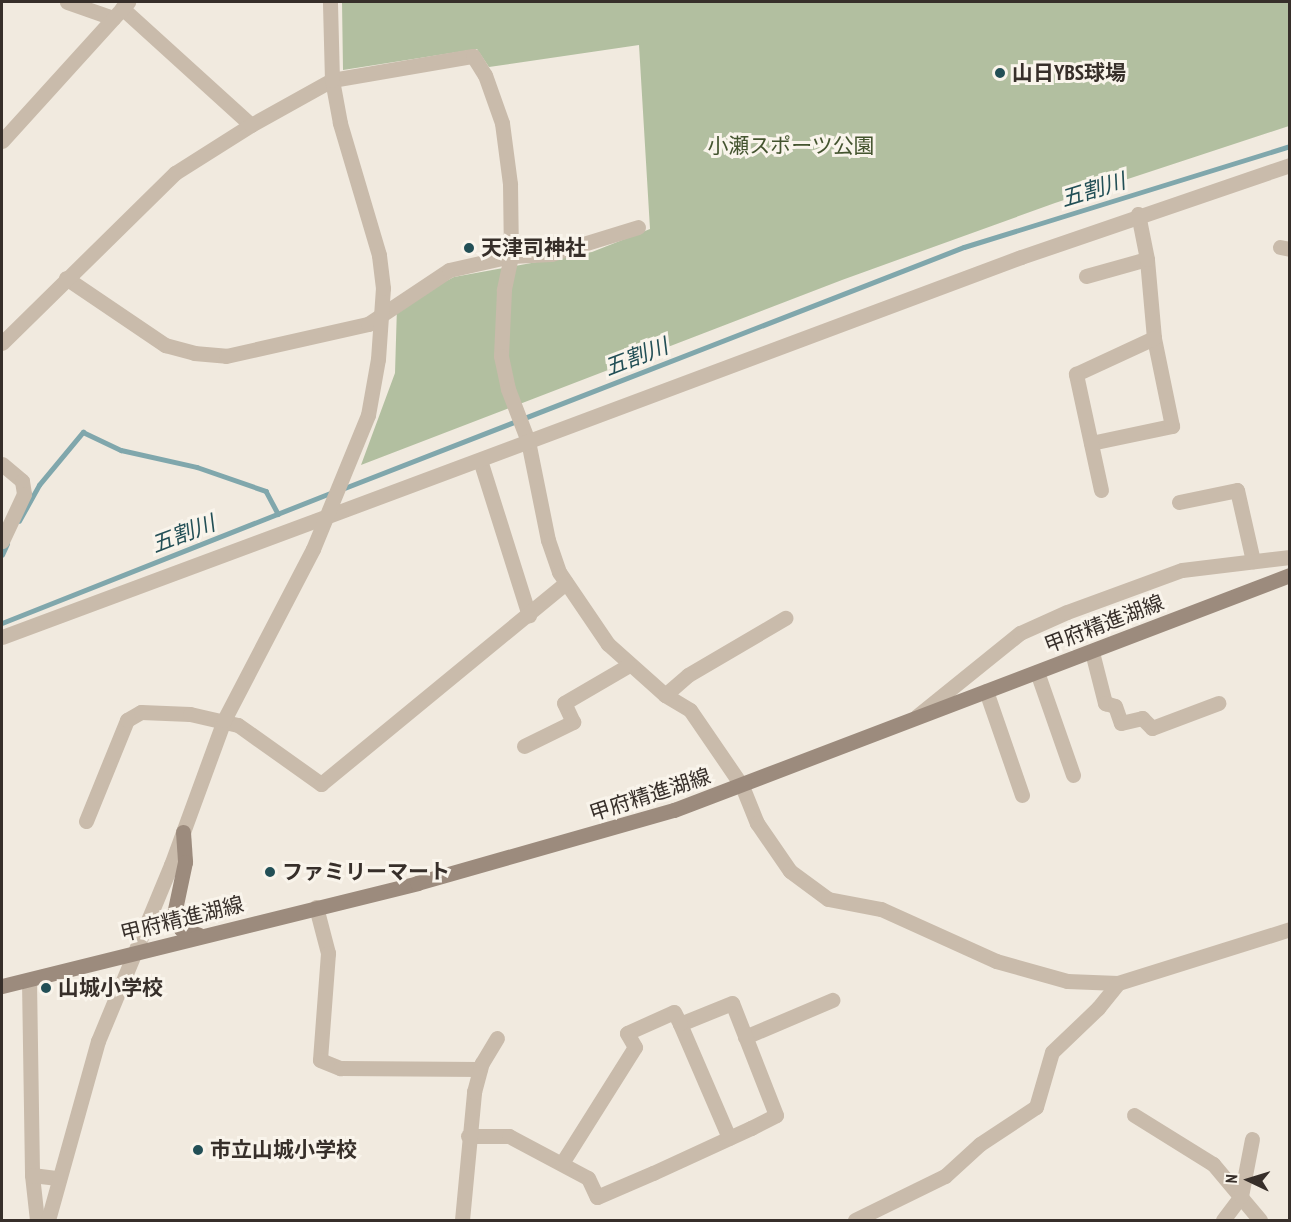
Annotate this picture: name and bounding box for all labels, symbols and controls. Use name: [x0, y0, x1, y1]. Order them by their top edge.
place label: 山日YBS球場: [1012, 60, 1126, 86]
marker: 山日YBS球場: [993, 66, 1007, 80]
park label: 小瀬スポーツ公園: [707, 133, 875, 159]
water label: 五割川: [1058, 168, 1128, 212]
place label: 天津司神社: [481, 235, 586, 261]
marker: 天津司神社: [462, 241, 476, 255]
water label: 五割川: [600, 333, 672, 381]
water label: 五割川: [147, 510, 219, 558]
street label: 甲府精進湖線: [1041, 590, 1167, 658]
street label: 甲府精進湖線: [586, 764, 714, 826]
place label: ファミリーマート: [282, 859, 450, 885]
marker: ファミリーマート: [263, 865, 277, 879]
street label: 甲府精進湖線: [118, 892, 246, 946]
place label: 山城小学校: [58, 975, 163, 1001]
marker: 山城小学校: [39, 981, 53, 995]
place label: 市立山城小学校: [210, 1137, 357, 1163]
marker: 市立山城小学校: [191, 1143, 205, 1157]
north arrow: [1219, 1150, 1279, 1210]
text: N: [1221, 1174, 1241, 1184]

